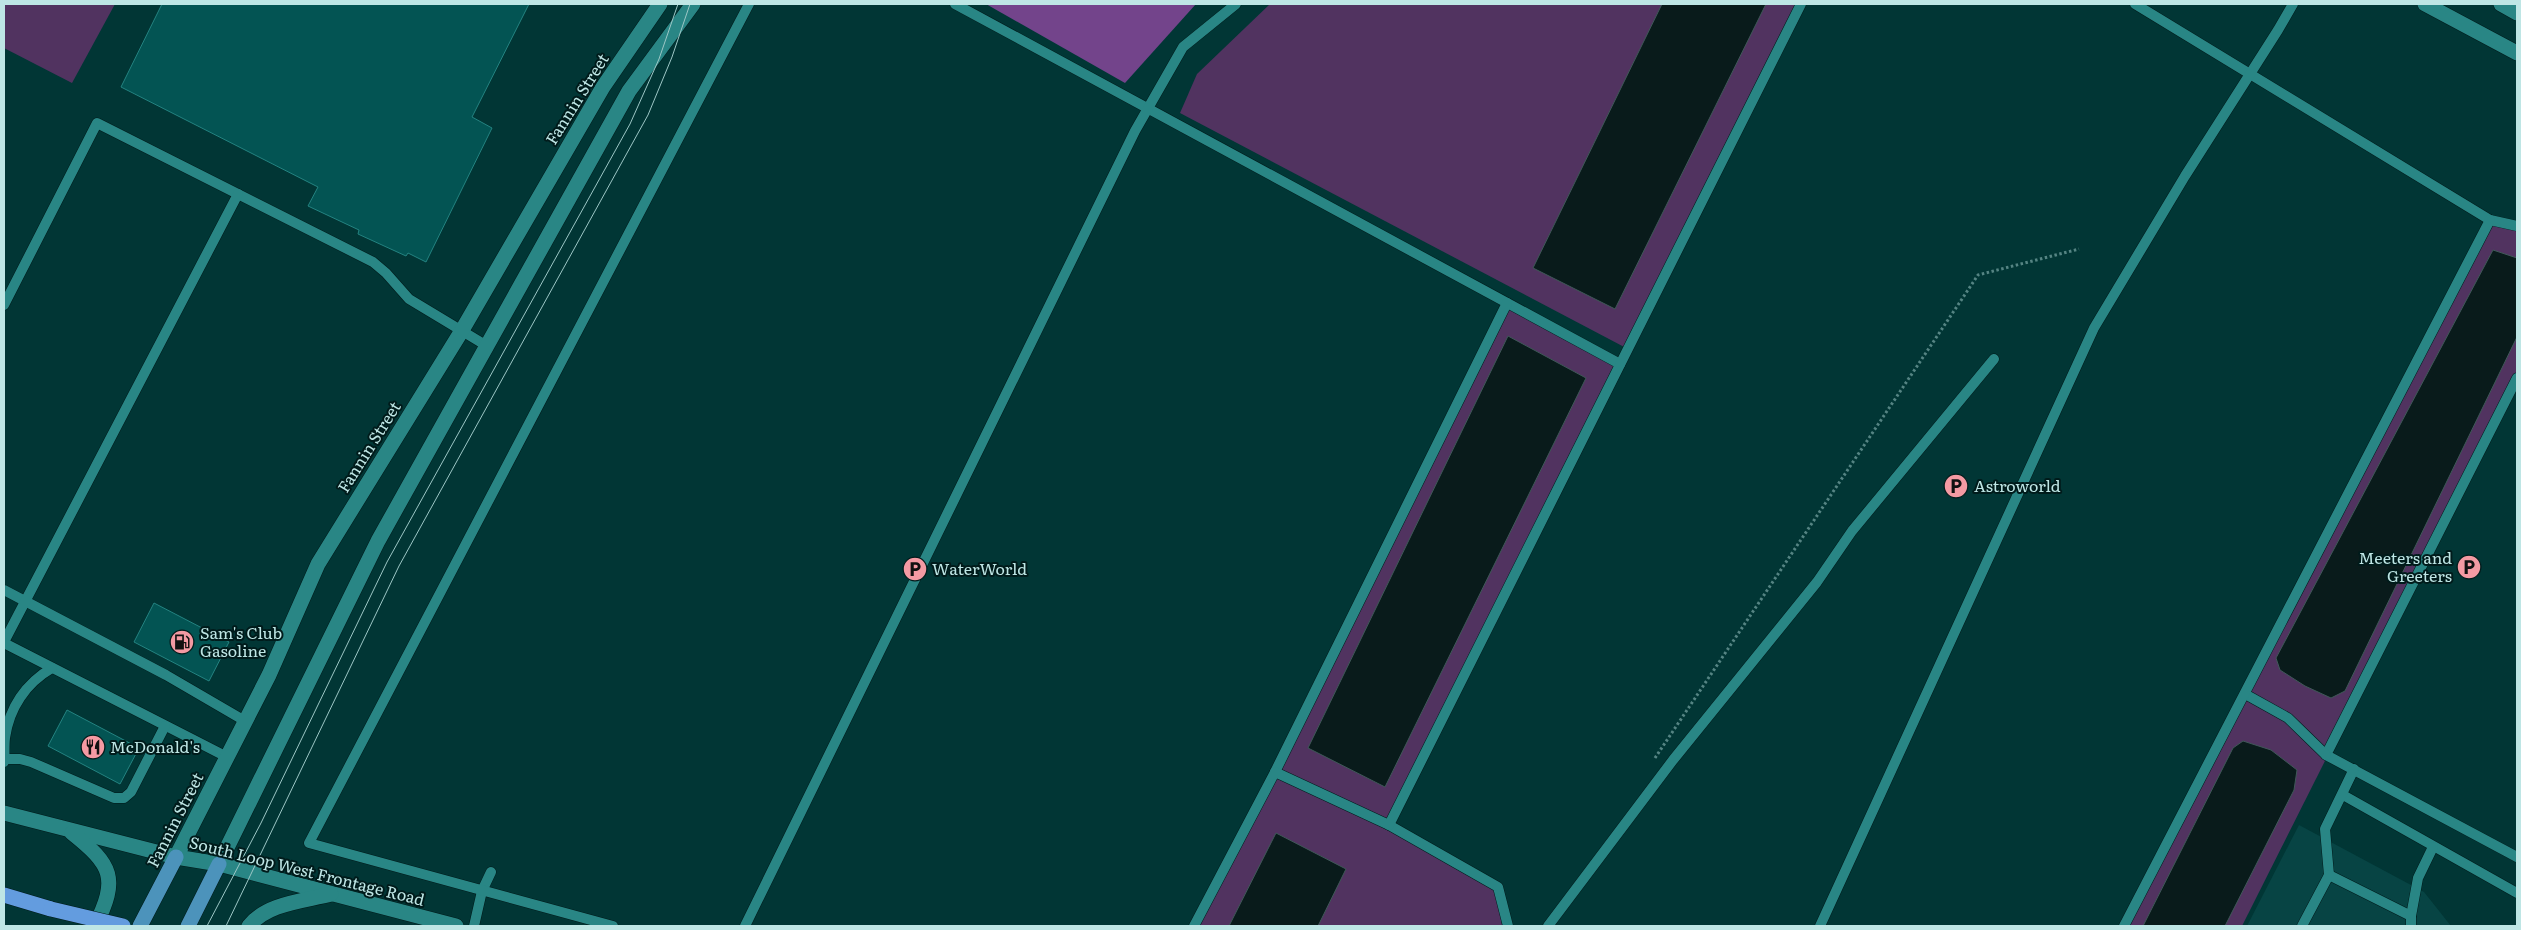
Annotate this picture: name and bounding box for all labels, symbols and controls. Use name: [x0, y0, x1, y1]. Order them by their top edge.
street label: Fannin Street: [539, 48, 614, 149]
street label: Fannin Street: [331, 396, 406, 497]
parking icon: Astroworld: [1943, 473, 1969, 499]
place label: Astroworld: [1974, 473, 2061, 497]
place label: Meeters and Greeters: [2359, 545, 2452, 587]
parking icon: Meeters and Greeters: [2456, 554, 2482, 580]
parking icon: WaterWorld: [902, 556, 928, 582]
place label: WaterWorld: [932, 556, 1027, 580]
place label: Sam's Club Gasoline: [200, 620, 282, 662]
fuel station icon: Sam's Club Gasoline: [169, 629, 195, 655]
restaurant icon: McDonald's: [80, 734, 106, 760]
place label: McDonald's: [110, 734, 200, 758]
street label: Fannin Street: [140, 767, 209, 871]
street label: South Loop West Frontage Road: [187, 829, 428, 911]

